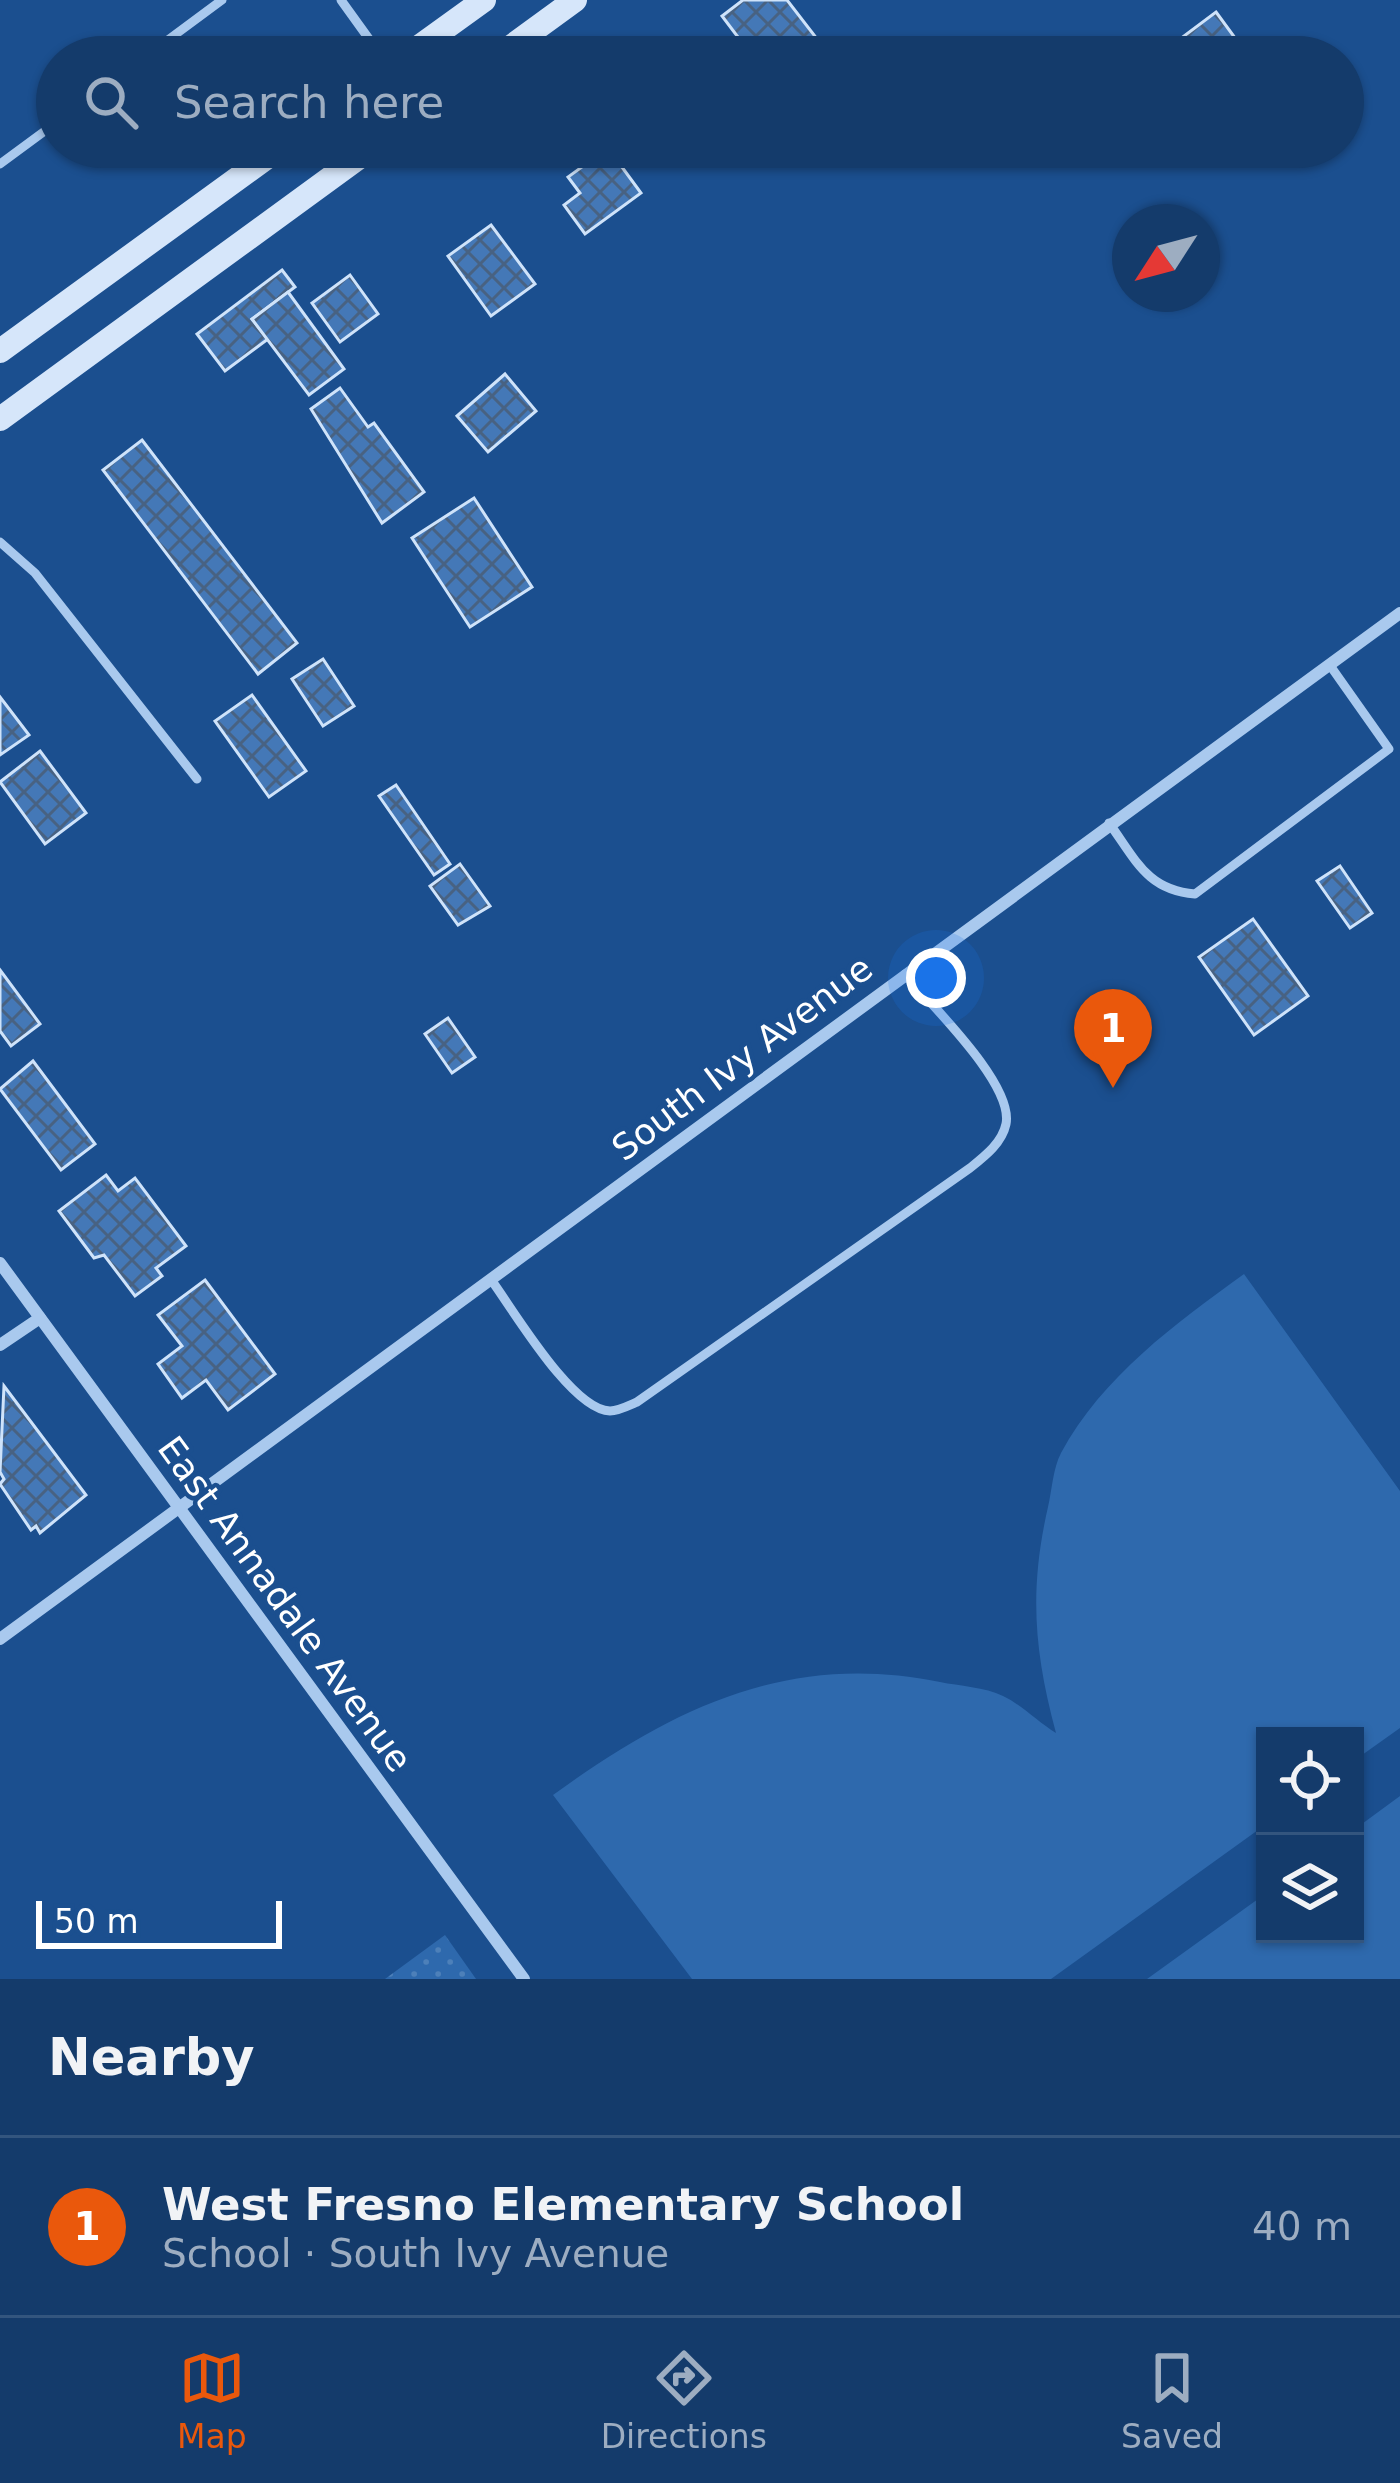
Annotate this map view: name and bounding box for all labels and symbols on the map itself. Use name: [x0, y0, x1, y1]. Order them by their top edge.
north arrow: [1112, 204, 1220, 312]
street label: South Ivy Avenue: [604, 947, 880, 1169]
your location: [906, 948, 966, 1008]
pin: 1: [1074, 989, 1152, 1088]
street label: East Annadale Avenue: [150, 1429, 420, 1779]
scale bar: [36, 1895, 282, 1948]

